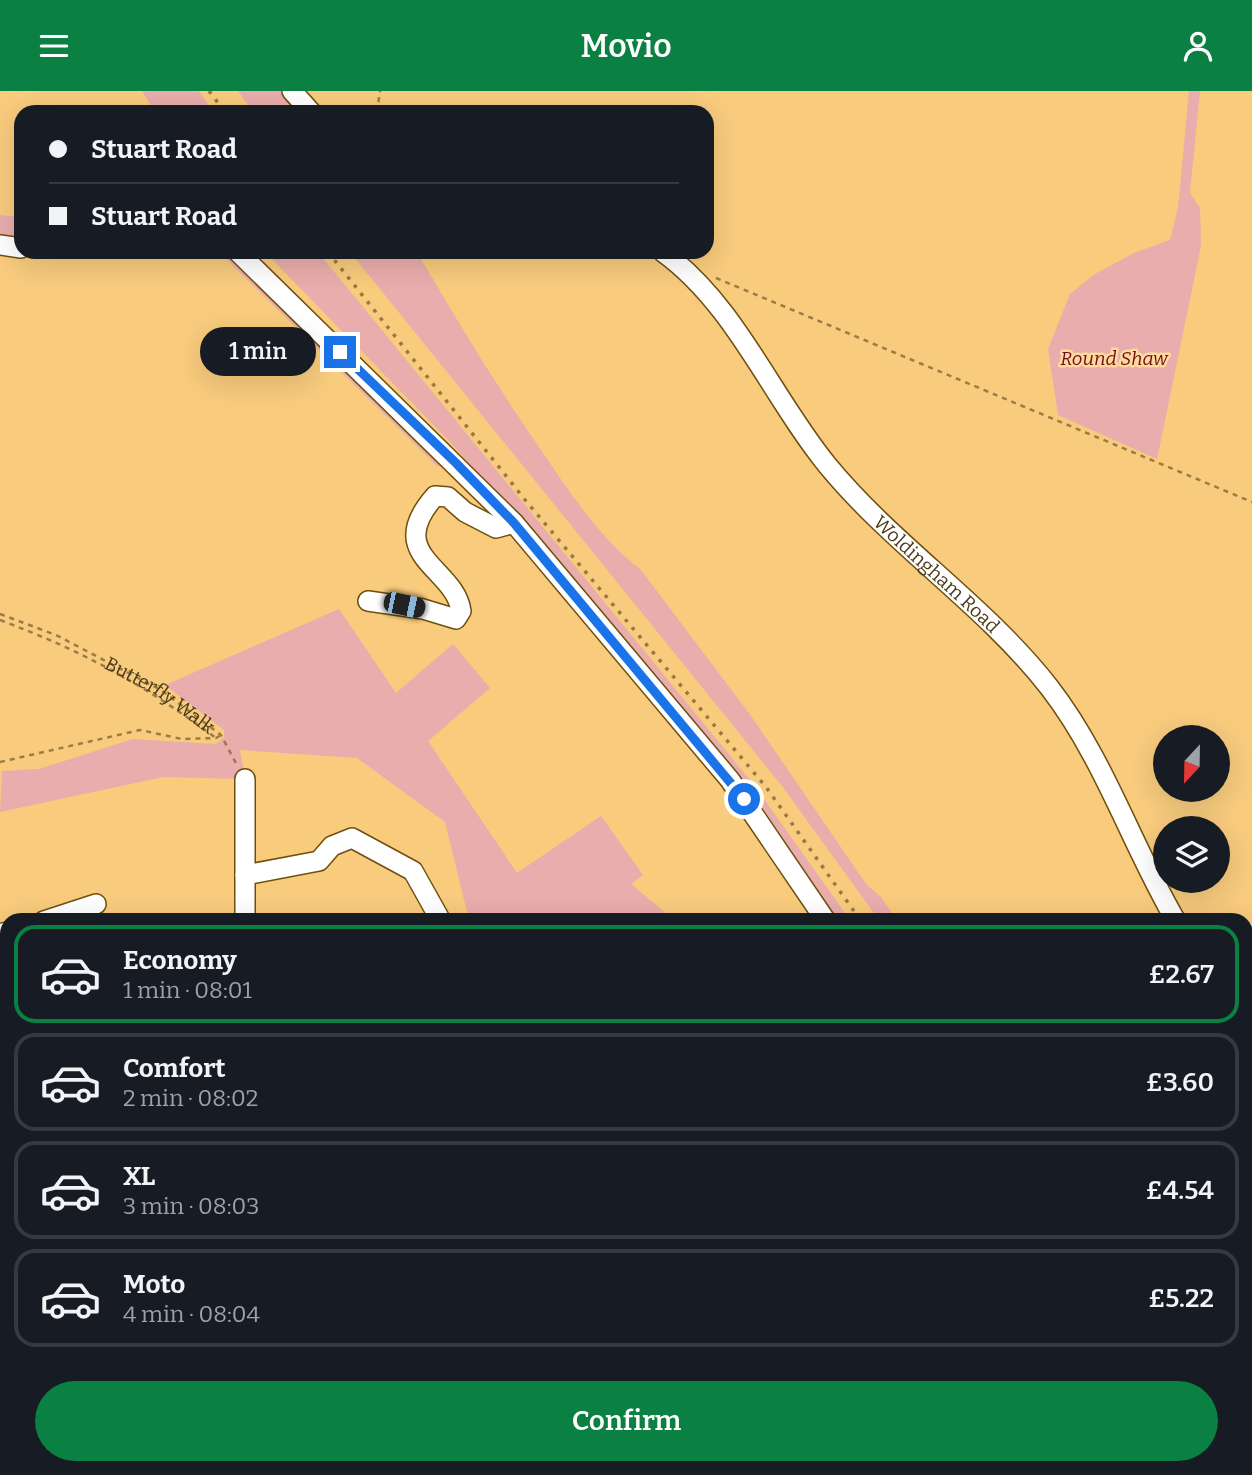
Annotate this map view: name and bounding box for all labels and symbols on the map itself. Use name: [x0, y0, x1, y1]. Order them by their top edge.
callout: 1 min: [200, 327, 316, 377]
route end: [324, 336, 356, 368]
park label: Round Shaw: [1060, 347, 1169, 370]
street label: Woldingham Road: [869, 510, 1005, 637]
car: [382, 590, 427, 620]
street label: Butterfly Walk: [101, 651, 220, 738]
north arrow: [1153, 725, 1230, 801]
route start: [728, 783, 760, 815]

